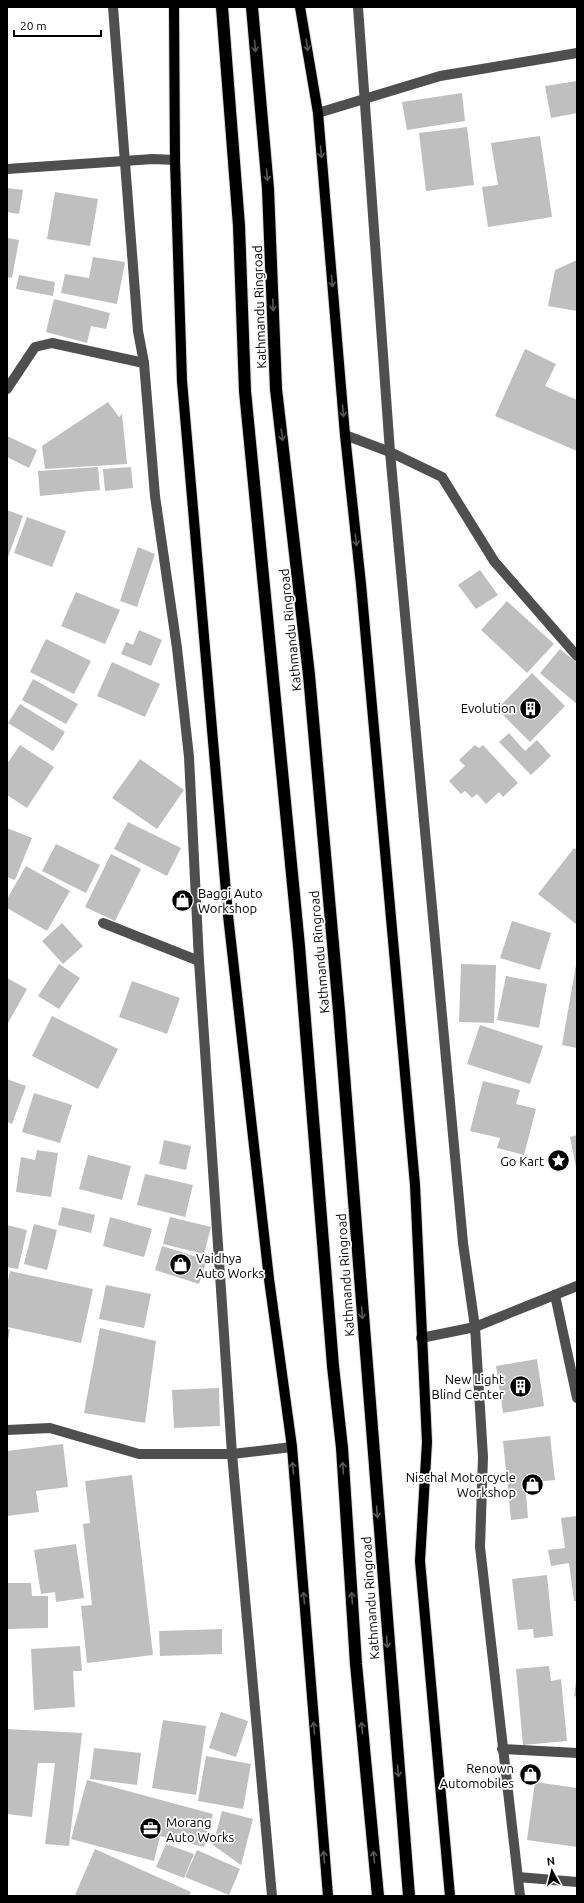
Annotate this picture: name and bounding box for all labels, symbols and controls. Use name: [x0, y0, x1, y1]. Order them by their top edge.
scale bar: [14, 12, 101, 38]
text: 20 m: [20, 19, 47, 32]
one-way arrow: [252, 39, 259, 52]
one-way arrow: [303, 39, 311, 52]
one-way arrow: [317, 145, 325, 158]
one-way arrow: [263, 168, 271, 181]
street label: Kathmandu Ringroad: [250, 245, 268, 369]
one-way arrow: [328, 274, 336, 287]
one-way arrow: [269, 298, 277, 311]
one-way arrow: [339, 404, 346, 417]
one-way arrow: [278, 428, 286, 441]
one-way arrow: [352, 533, 360, 546]
street label: Kathmandu Ringroad: [277, 568, 303, 692]
building icon: Evolution: [518, 695, 544, 721]
place label: Evolution: [461, 701, 516, 715]
place label: Baggi Auto Workshop: [198, 886, 263, 915]
shop icon: Baggi Auto Workshop: [170, 887, 196, 913]
street label: Kathmandu Ringroad: [307, 890, 331, 1014]
place icon: Go Kart: [546, 1148, 572, 1174]
place label: Go Kart: [500, 1154, 544, 1168]
street label: Kathmandu Ringroad: [334, 1213, 356, 1337]
place label: Vaidhya Auto Works: [196, 1251, 264, 1280]
shop icon: Vaidhya Auto Works: [168, 1252, 194, 1278]
one-way arrow: [359, 1306, 366, 1319]
place label: New Light Blind Center: [431, 1372, 504, 1401]
building icon: New Light Blind Center: [507, 1373, 533, 1399]
one-way arrow: [290, 1462, 297, 1475]
one-way arrow: [340, 1462, 347, 1475]
place label: Nischal Motorcycle Workshop: [406, 1470, 516, 1499]
shop icon: Nischal Motorcycle Workshop: [519, 1471, 545, 1497]
one-way arrow: [374, 1505, 381, 1518]
street label: Kathmandu Ringroad: [359, 1536, 381, 1660]
one-way arrow: [300, 1592, 307, 1605]
one-way arrow: [348, 1592, 355, 1605]
one-way arrow: [384, 1635, 391, 1648]
one-way arrow: [310, 1722, 317, 1735]
one-way arrow: [359, 1722, 366, 1735]
place label: Renown Automobiles: [440, 1761, 514, 1790]
shop icon: Renown Automobiles: [517, 1762, 543, 1788]
one-way arrow: [394, 1764, 401, 1777]
place label: Morang Auto Works: [166, 1815, 234, 1844]
office icon: Morang Auto Works: [138, 1816, 164, 1842]
one-way arrow: [321, 1851, 328, 1864]
one-way arrow: [371, 1851, 378, 1864]
north arrow: [532, 1851, 572, 1891]
text: N: [546, 1855, 556, 1868]

